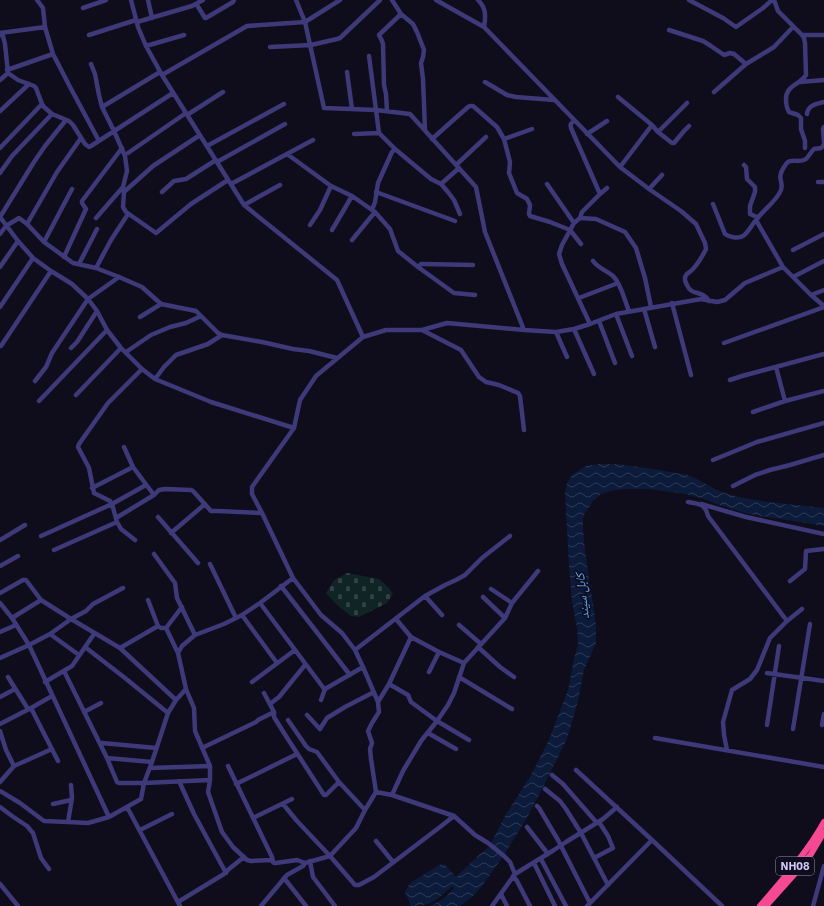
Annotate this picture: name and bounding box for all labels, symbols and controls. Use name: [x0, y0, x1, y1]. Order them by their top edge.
water label: کابل سيند: [571, 570, 593, 620]
road number: NH08: [776, 857, 814, 875]

